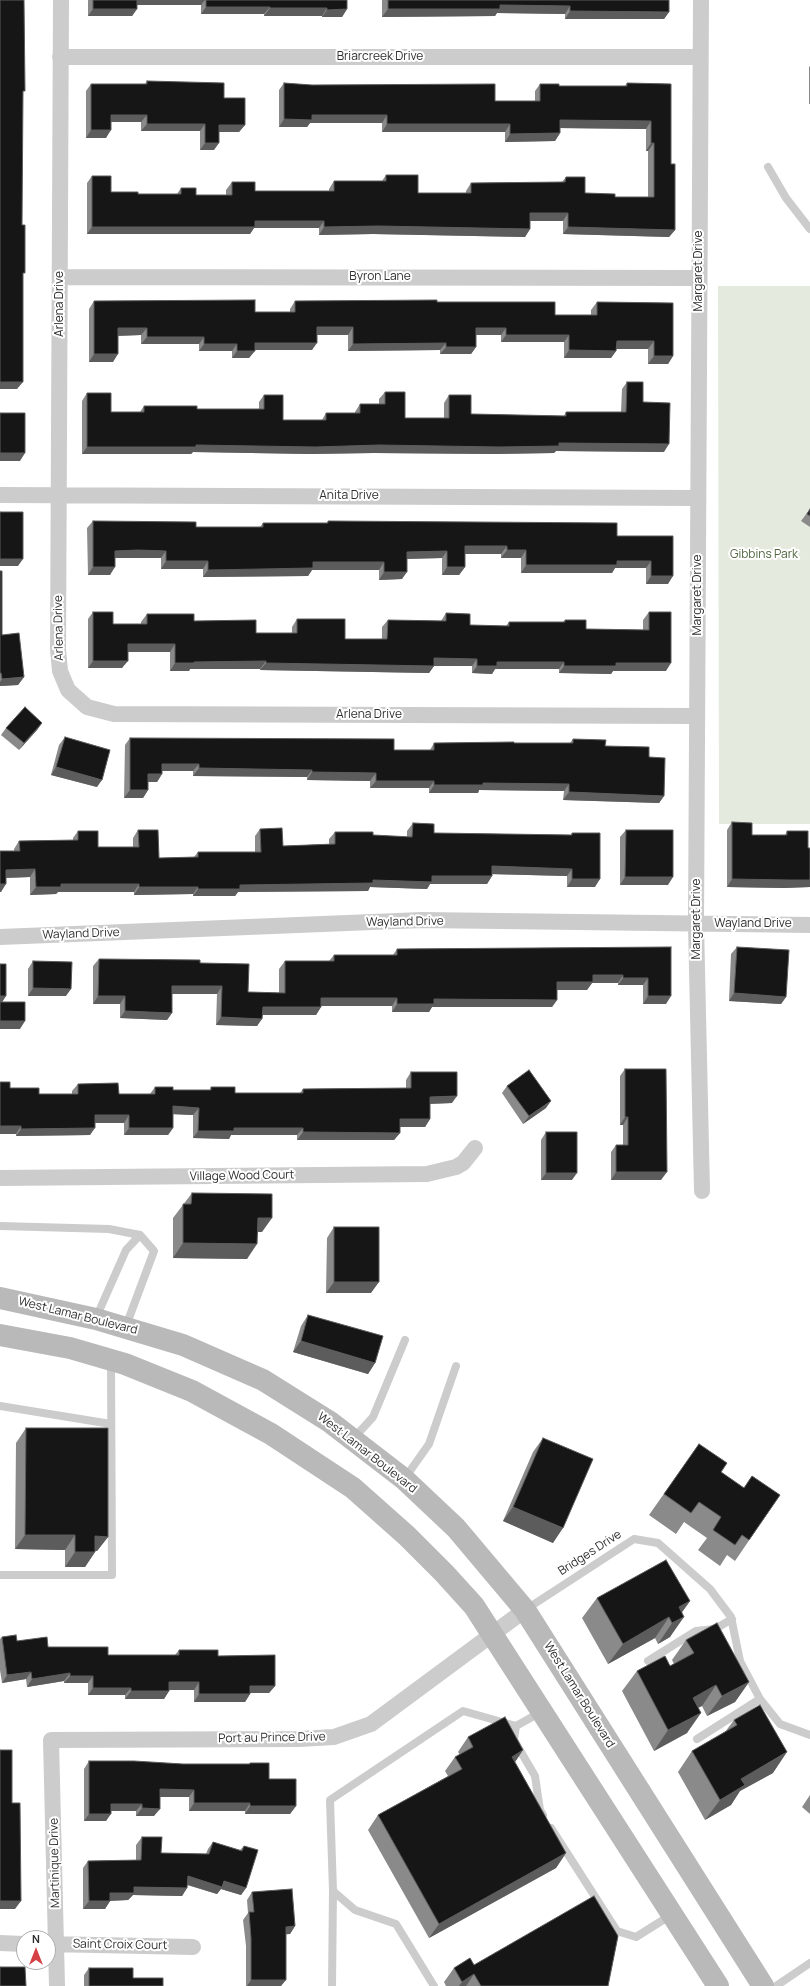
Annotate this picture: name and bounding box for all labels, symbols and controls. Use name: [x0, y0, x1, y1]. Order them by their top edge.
street label: Briarcreek Drive: [337, 50, 423, 64]
street label: Margaret Drive: [692, 230, 706, 312]
street label: Byron Lane: [349, 270, 411, 284]
street label: Arlena Drive: [53, 271, 67, 337]
street label: Anita Drive: [319, 489, 379, 503]
park label: Gibbins Park: [730, 548, 798, 562]
street label: Margaret Drive: [691, 554, 705, 636]
street label: Arlena Drive: [51, 595, 67, 661]
street label: Arlena Drive: [336, 708, 402, 722]
street label: Margaret Drive: [690, 878, 704, 960]
street label: Wayland Drive: [366, 914, 444, 930]
street label: Wayland Drive: [714, 917, 792, 931]
street label: Wayland Drive: [42, 925, 120, 943]
street label: Village Wood Court: [190, 1168, 294, 1184]
street label: West Lamar Boulevard: [17, 1294, 139, 1338]
street label: West Lamar Boulevard: [314, 1410, 420, 1496]
street label: Bridges Drive: [556, 1527, 624, 1579]
street label: West Lamar Boulevard: [540, 1639, 618, 1751]
street label: Port au Prince Drive: [218, 1730, 326, 1746]
street label: Martinique Drive: [47, 1818, 63, 1908]
north arrow: [16, 1930, 56, 1970]
text: N: [32, 1931, 40, 1946]
street label: Saint Croix Court: [73, 1937, 167, 1953]

